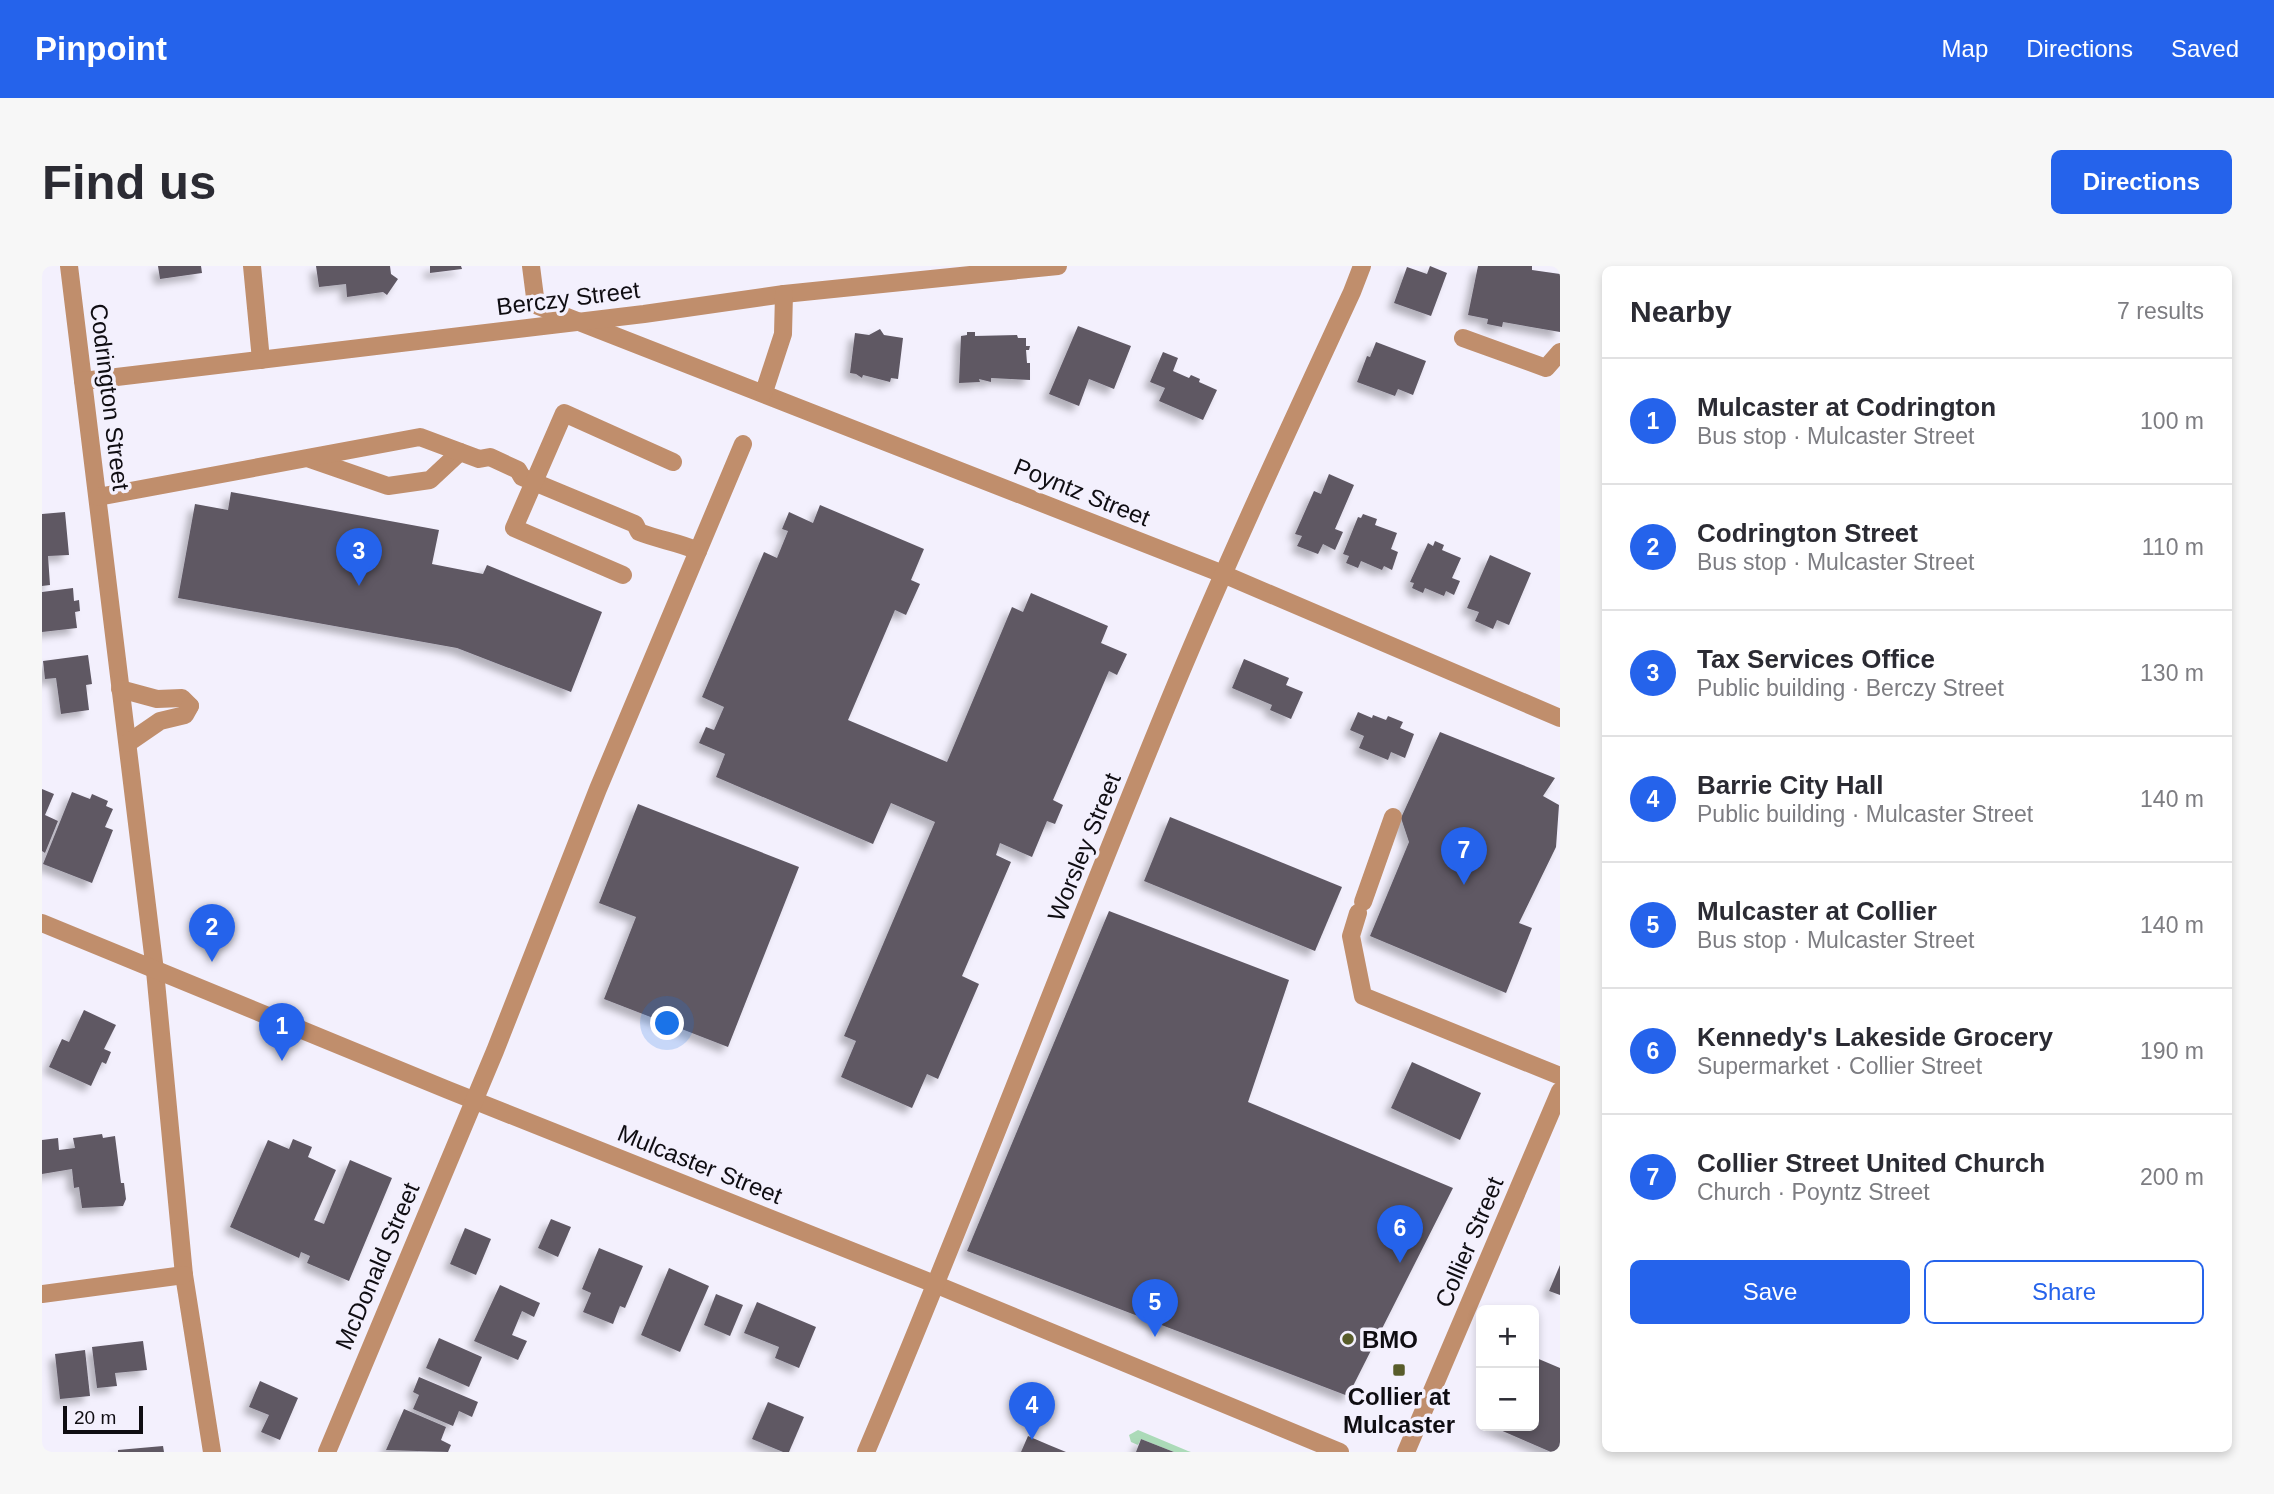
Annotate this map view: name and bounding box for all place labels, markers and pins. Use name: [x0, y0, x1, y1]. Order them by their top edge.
pin: 3: [336, 528, 382, 586]
pin: 7: [1441, 827, 1487, 885]
pin: 2: [189, 904, 235, 962]
pin: 1: [259, 1003, 305, 1061]
pin: 6: [1377, 1205, 1423, 1263]
pin: 5: [1132, 1279, 1178, 1337]
place label: BMO: [1362, 1326, 1418, 1353]
marker: BMO: [1340, 1331, 1356, 1347]
marker: Collier at Mulcaster: [1391, 1362, 1407, 1378]
pin: 4: [1009, 1382, 1055, 1440]
place label: Collier at Mulcaster: [1343, 1383, 1455, 1438]

